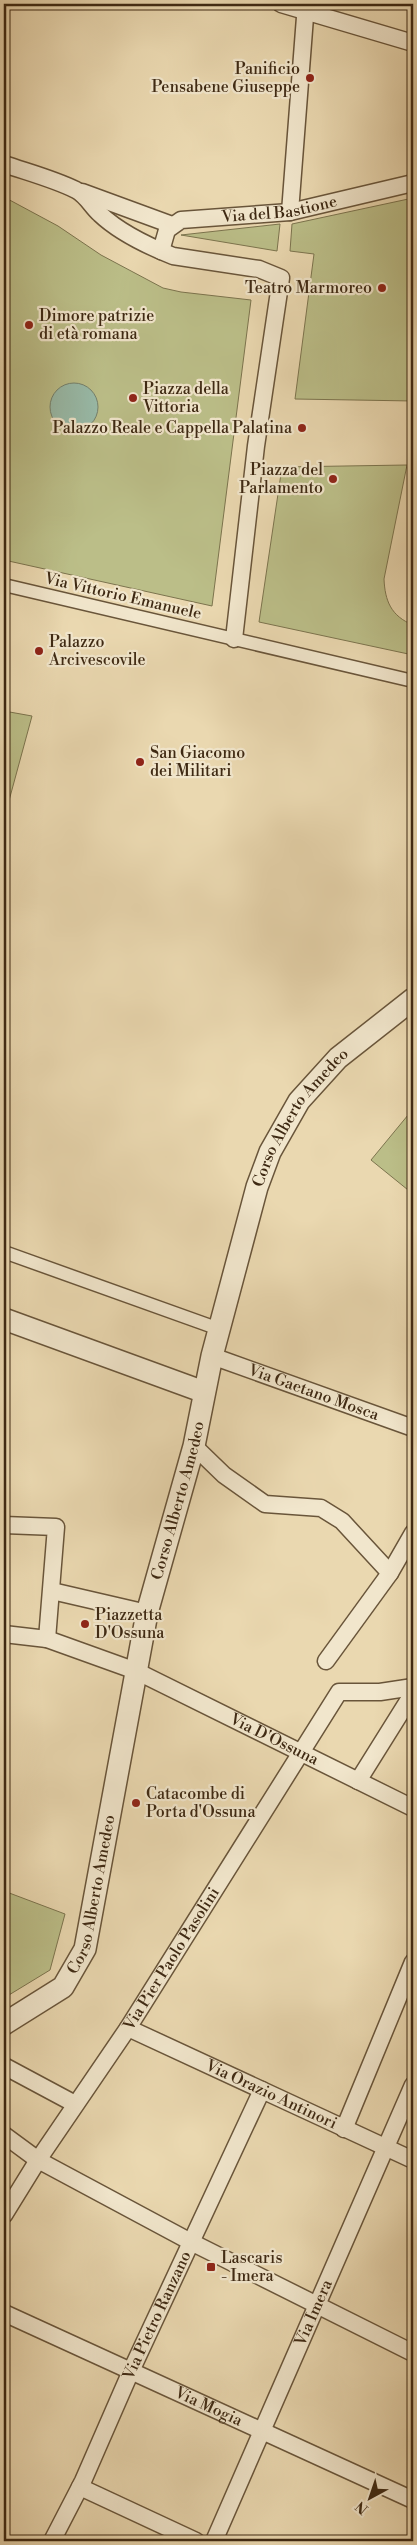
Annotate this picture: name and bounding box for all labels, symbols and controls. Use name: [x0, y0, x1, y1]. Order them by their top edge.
place label: Panificio Pensabene Giuseppe: [151, 59, 300, 97]
marker: Panificio Pensabene Giuseppe: [304, 72, 316, 84]
street label: Via del Bastione: [220, 191, 339, 227]
place label: Teatro Marmoreo: [245, 278, 372, 298]
marker: Teatro Marmoreo: [376, 282, 388, 294]
place label: Dimore patrizie di età romana: [39, 306, 154, 344]
marker: Dimore patrizie di età romana: [23, 319, 35, 331]
place label: Piazza della Vittoria: [142, 379, 230, 417]
marker: Piazza della Vittoria: [127, 392, 139, 404]
place label: Palazzo Reale e Cappella Palatina: [53, 418, 293, 438]
marker: Palazzo Reale e Cappella Palatina: [296, 422, 308, 434]
place label: Piazza del Parlamento: [239, 460, 323, 498]
marker: Piazza del Parlamento: [327, 473, 339, 485]
street label: Via Vittorio Emanuele: [42, 568, 203, 624]
place label: Palazzo Arcivescovile: [48, 632, 146, 670]
marker: Palazzo Arcivescovile: [33, 645, 45, 657]
place label: San Giacomo dei Militari: [150, 743, 245, 781]
marker: San Giacomo dei Militari: [134, 756, 146, 768]
street label: Corso Alberto Amedeo: [248, 1044, 352, 1190]
street label: Via Gaetano Mosca: [245, 1359, 383, 1425]
street label: Corso Alberto Amedeo: [147, 1419, 209, 1582]
place label: Piazzetta D'Ossuna: [95, 1605, 165, 1643]
marker: Piazzetta D'Ossuna: [79, 1618, 91, 1630]
street label: Via D'Ossuna: [226, 1709, 323, 1770]
place label: Catacombe di Porta d'Ossuna: [146, 1784, 256, 1822]
marker: Catacombe di Porta d'Ossuna: [130, 1797, 142, 1809]
street label: Corso Alberto Amedeo: [63, 1813, 120, 1978]
street label: Via Pier Paolo Pasolini: [118, 1884, 224, 2035]
street label: Via Orazio Antinori: [202, 2055, 340, 2133]
street label: Via Pietro Ranzano: [118, 2248, 196, 2384]
place label: Lascaris - Imera: [221, 2248, 282, 2286]
marker: Lascaris - Imera: [205, 2261, 217, 2273]
street label: Via Imera: [290, 2276, 337, 2350]
street label: Via Mogia: [171, 2382, 246, 2431]
north arrow: [344, 2472, 394, 2522]
text: N: [352, 2497, 372, 2518]

